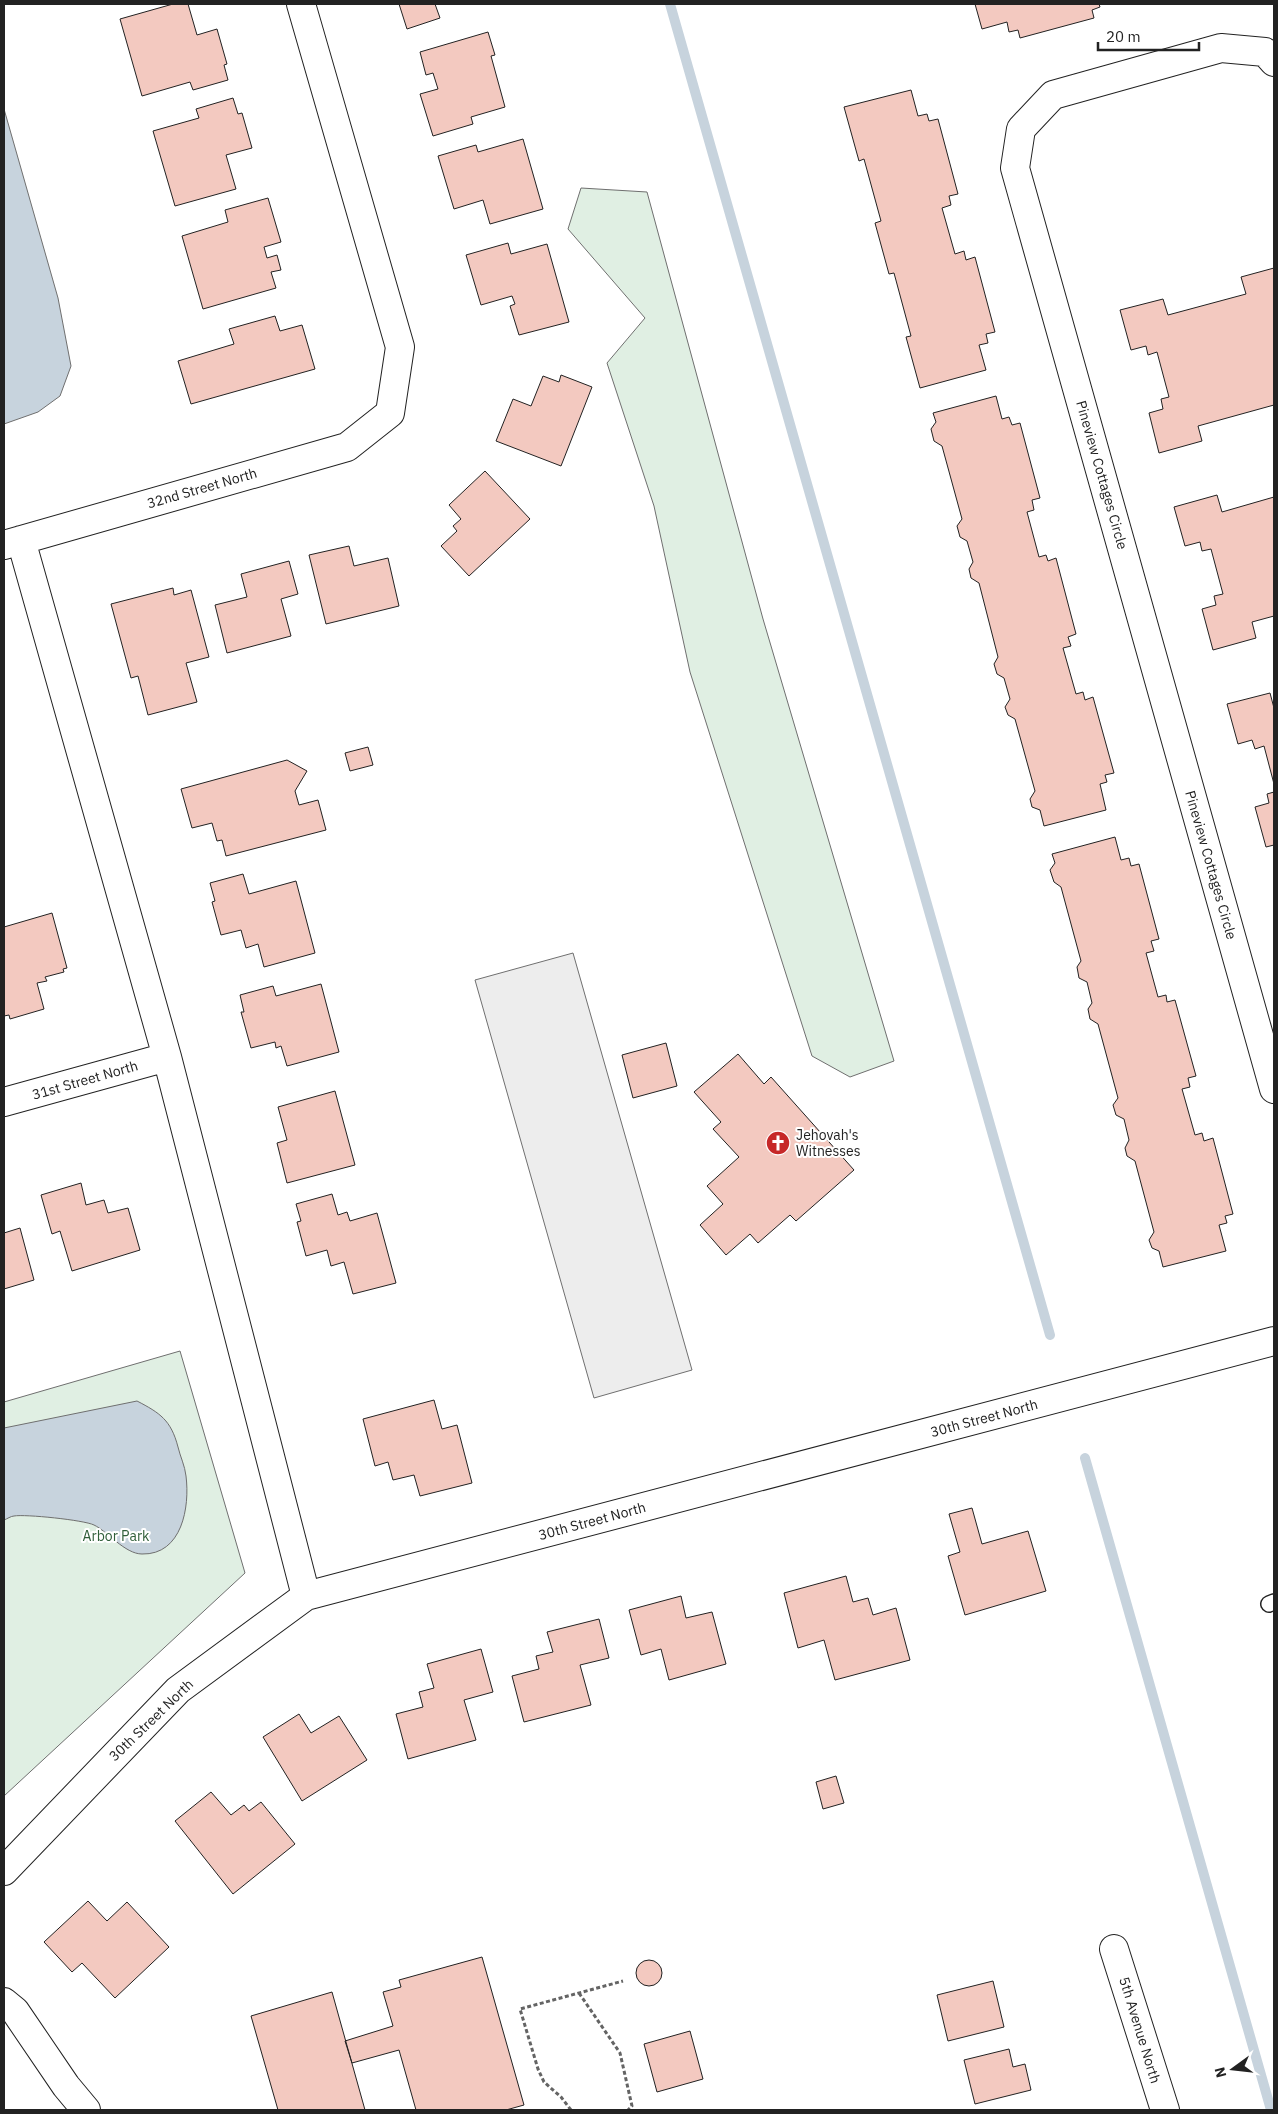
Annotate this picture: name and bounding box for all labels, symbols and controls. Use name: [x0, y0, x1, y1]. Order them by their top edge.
scale bar: [1098, 20, 1199, 52]
text: 20 m: [1106, 27, 1141, 46]
street label: Pineview Cottages Circle: [1072, 398, 1132, 552]
street label: 32nd Street North: [145, 464, 259, 512]
street label: Pineview Cottages Circle: [1181, 788, 1241, 942]
street label: 31st Street North: [30, 1056, 140, 1104]
place label: Jehovah's Witnesses: [796, 1126, 861, 1160]
church icon: Jehovah's Witnesses: [765, 1130, 791, 1156]
street label: 30th Street North: [928, 1395, 1040, 1441]
street label: 30th Street North: [536, 1498, 648, 1544]
park label: Arbor Park: [83, 1527, 150, 1545]
street label: 30th Street North: [105, 1675, 197, 1765]
street label: 5th Avenue North: [1115, 1975, 1165, 2085]
north arrow: [1208, 2044, 1258, 2094]
text: N: [1210, 2065, 1230, 2080]

